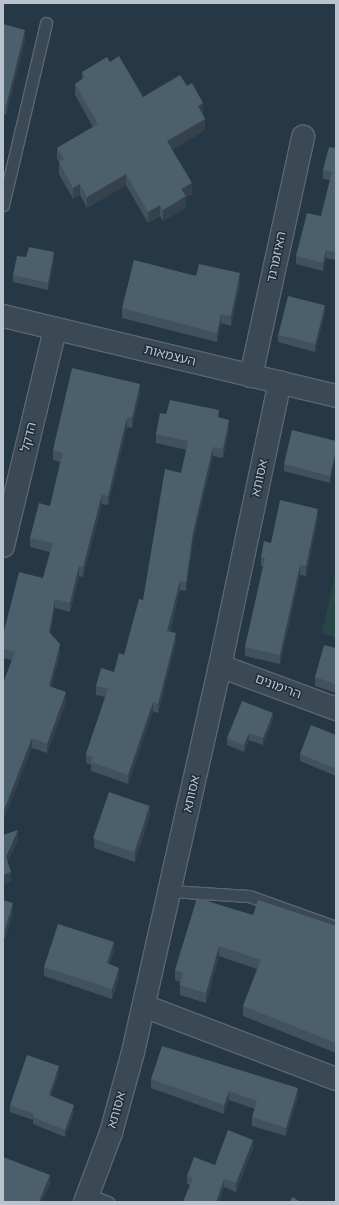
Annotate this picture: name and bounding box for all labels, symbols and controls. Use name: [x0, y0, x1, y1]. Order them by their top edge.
street label: האיזמרגד: [264, 230, 290, 284]
street label: העצמאות: [143, 342, 197, 370]
street label: הדקל: [18, 420, 40, 454]
street label: אסותא: [248, 458, 272, 498]
street label: הרימונים: [253, 671, 303, 703]
street label: אסותא: [180, 774, 204, 814]
street label: אסותא: [104, 1090, 130, 1130]

